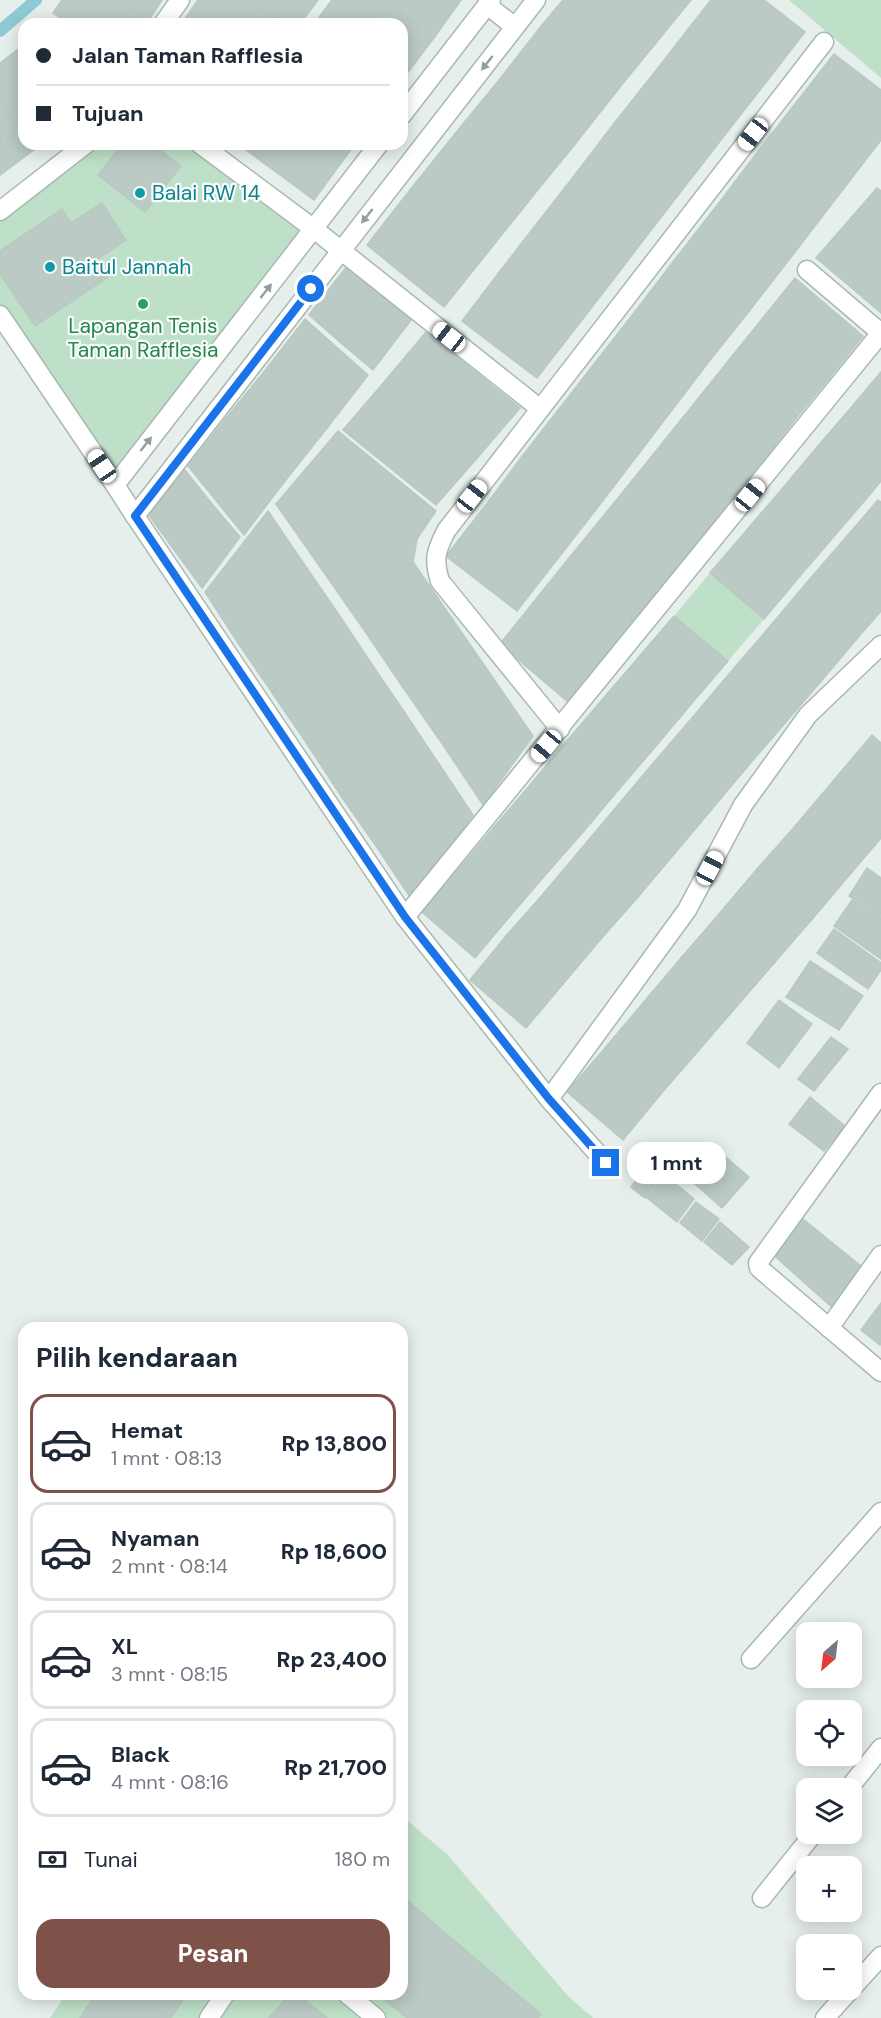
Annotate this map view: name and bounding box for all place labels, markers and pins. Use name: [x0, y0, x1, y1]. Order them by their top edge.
place label: Balai RW 14: [152, 179, 260, 207]
marker: Balai RW 14: [133, 186, 147, 200]
place label: Baitul Jannah: [62, 253, 191, 281]
marker: Baitul Jannah: [43, 260, 57, 274]
marker: Lapangan Tenis Taman Rafflesia: [136, 297, 150, 311]
place label: Lapangan Tenis Taman Rafflesia: [68, 312, 218, 364]

